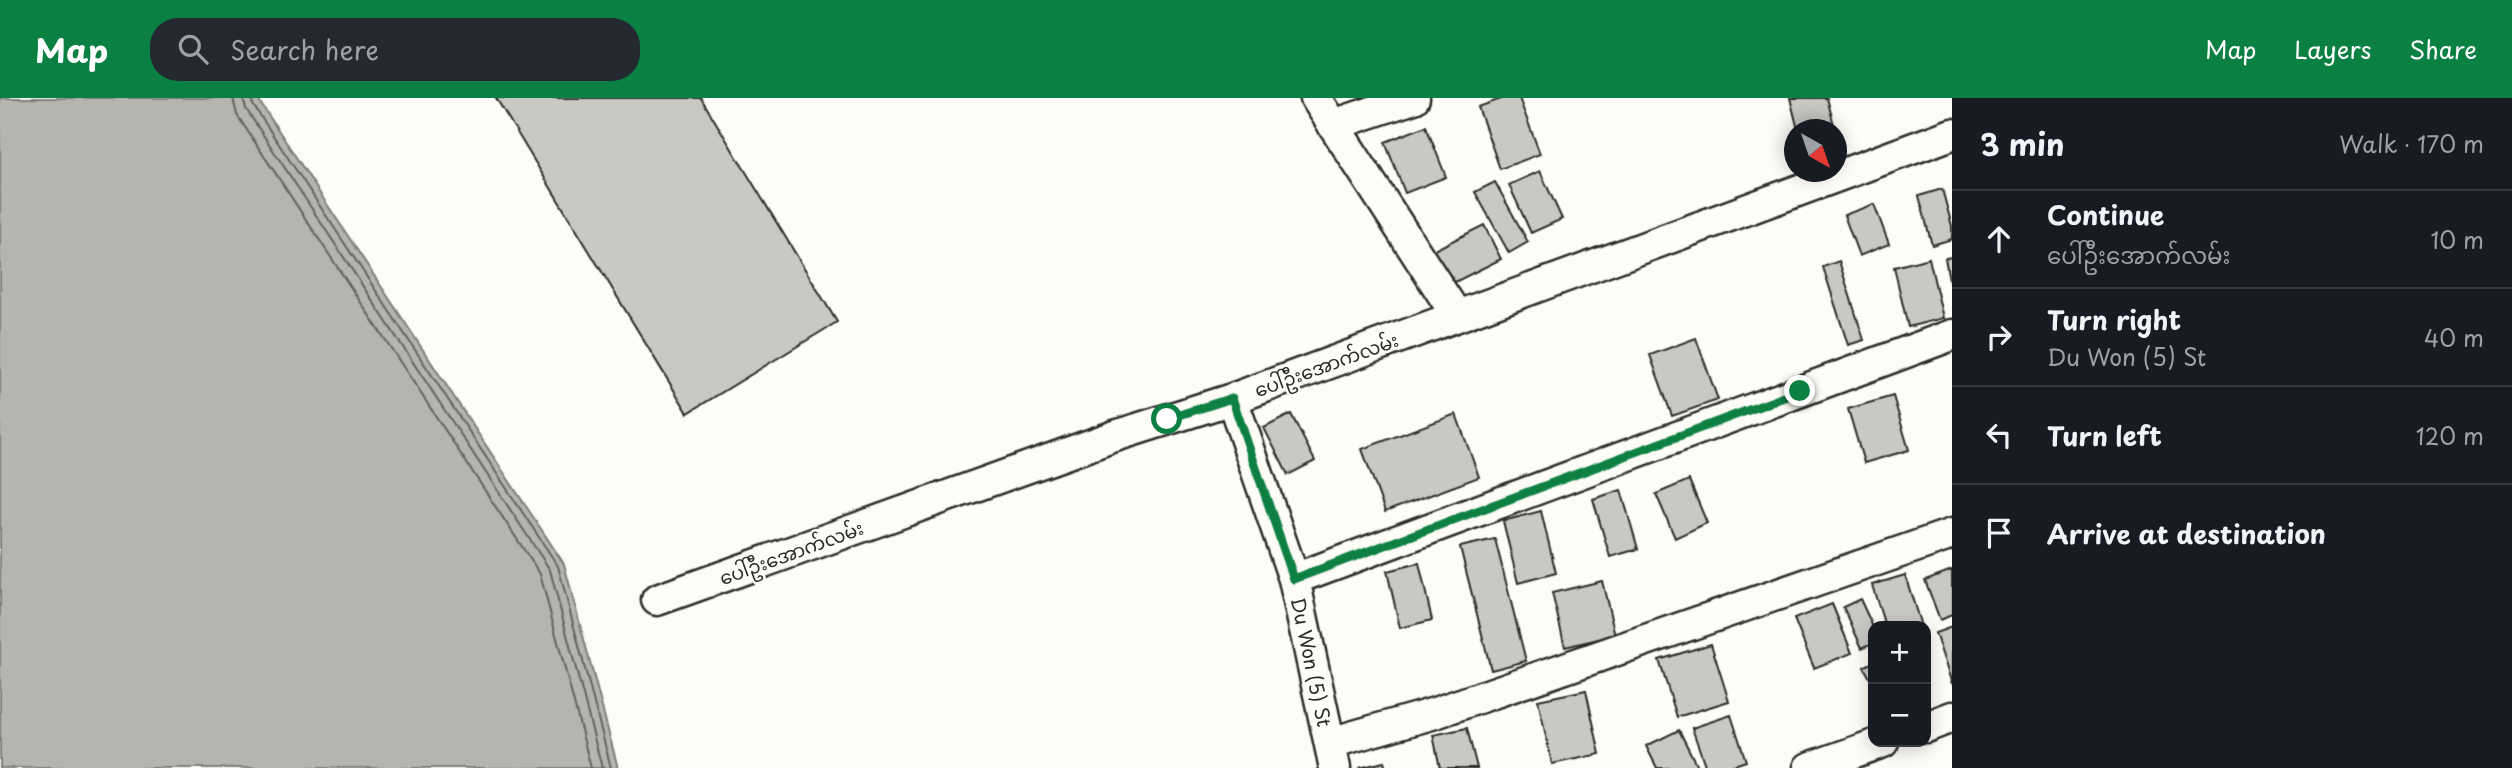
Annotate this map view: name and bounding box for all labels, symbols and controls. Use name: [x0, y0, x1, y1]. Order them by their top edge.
search box: [150, 18, 640, 81]
text: Map: [35, 24, 108, 74]
icon: search: [174, 30, 212, 68]
text: Search here: [230, 30, 379, 69]
text: Map: [2205, 31, 2256, 67]
text: Layers: [2294, 31, 2371, 67]
text: Share: [2409, 31, 2477, 67]
north arrow: [1784, 119, 1847, 182]
text: 3 min: [1980, 121, 2065, 166]
text: Walk · 170 m: [2339, 126, 2484, 161]
text: Continue: [2047, 195, 2164, 234]
icon: ahead: [1980, 220, 2018, 258]
text: 10 m: [2430, 222, 2484, 257]
text: ပေါ်ဦးအောက်လမ်း: [2047, 237, 2231, 272]
text: Turn right: [2047, 300, 2181, 339]
icon: right: [1980, 318, 2018, 356]
text: 40 m: [2424, 320, 2484, 355]
street label: ပေါ်ဦးအောက်လမ်း: [1250, 325, 1403, 406]
text: Du Won (5) St: [2047, 339, 2206, 374]
route end: [1784, 375, 1815, 406]
route start: [1151, 403, 1182, 434]
icon: left: [1980, 416, 2018, 454]
text: Turn left: [2047, 416, 2162, 455]
text: 120 m: [2416, 418, 2484, 453]
street label: ပေါ်ဦးအောက်လမ်း: [715, 513, 868, 594]
icon: arrive: [1980, 514, 2018, 552]
text: Arrive at destination: [2047, 514, 2326, 553]
street label: Du Won (5) St: [1285, 595, 1339, 730]
map controls: [1868, 621, 1931, 747]
button: +: [1868, 621, 1931, 684]
button: −: [1868, 684, 1931, 747]

